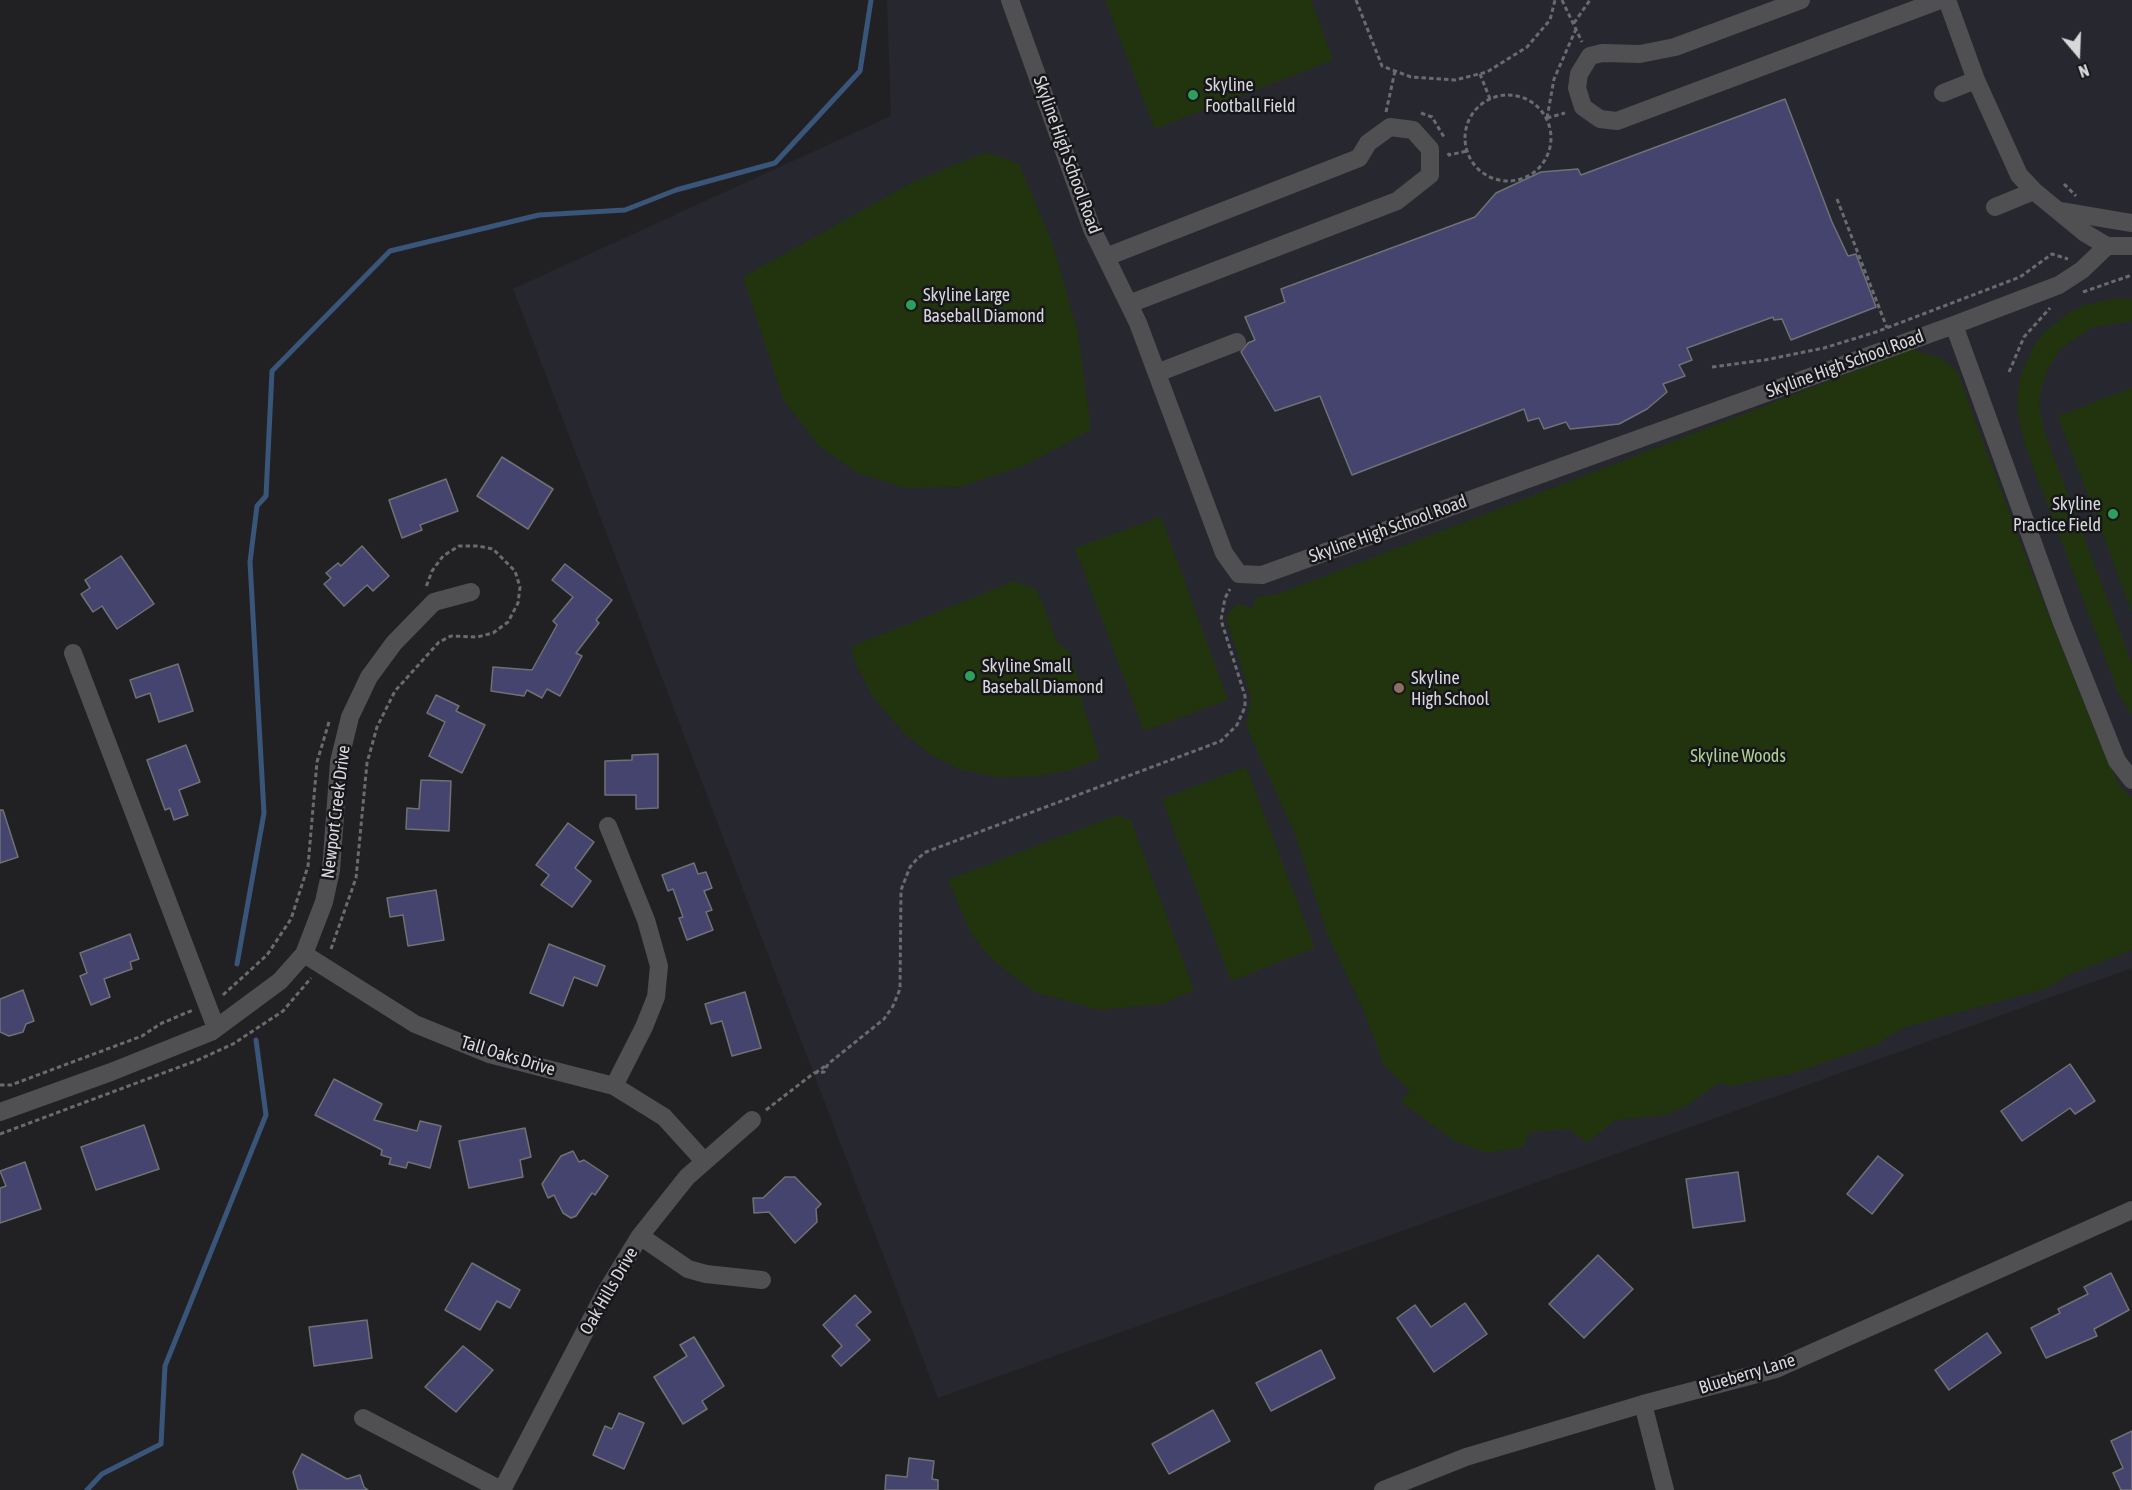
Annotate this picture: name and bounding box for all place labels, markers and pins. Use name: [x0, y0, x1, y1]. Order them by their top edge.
place label: Skyline Football Field: [1205, 74, 1296, 116]
marker: Skyline Football Field: [1186, 88, 1200, 102]
place label: Skyline Large Baseball Diamond: [923, 284, 1045, 326]
marker: Skyline Large Baseball Diamond: [904, 298, 918, 312]
place label: Skyline Practice Field: [2013, 493, 2101, 536]
marker: Skyline Practice Field: [2106, 507, 2120, 521]
place label: Skyline Small Baseball Diamond: [982, 655, 1104, 698]
place label: Skyline High School: [1411, 667, 1489, 710]
marker: Skyline Small Baseball Diamond: [963, 669, 977, 683]
marker: Skyline High School: [1392, 681, 1406, 695]

